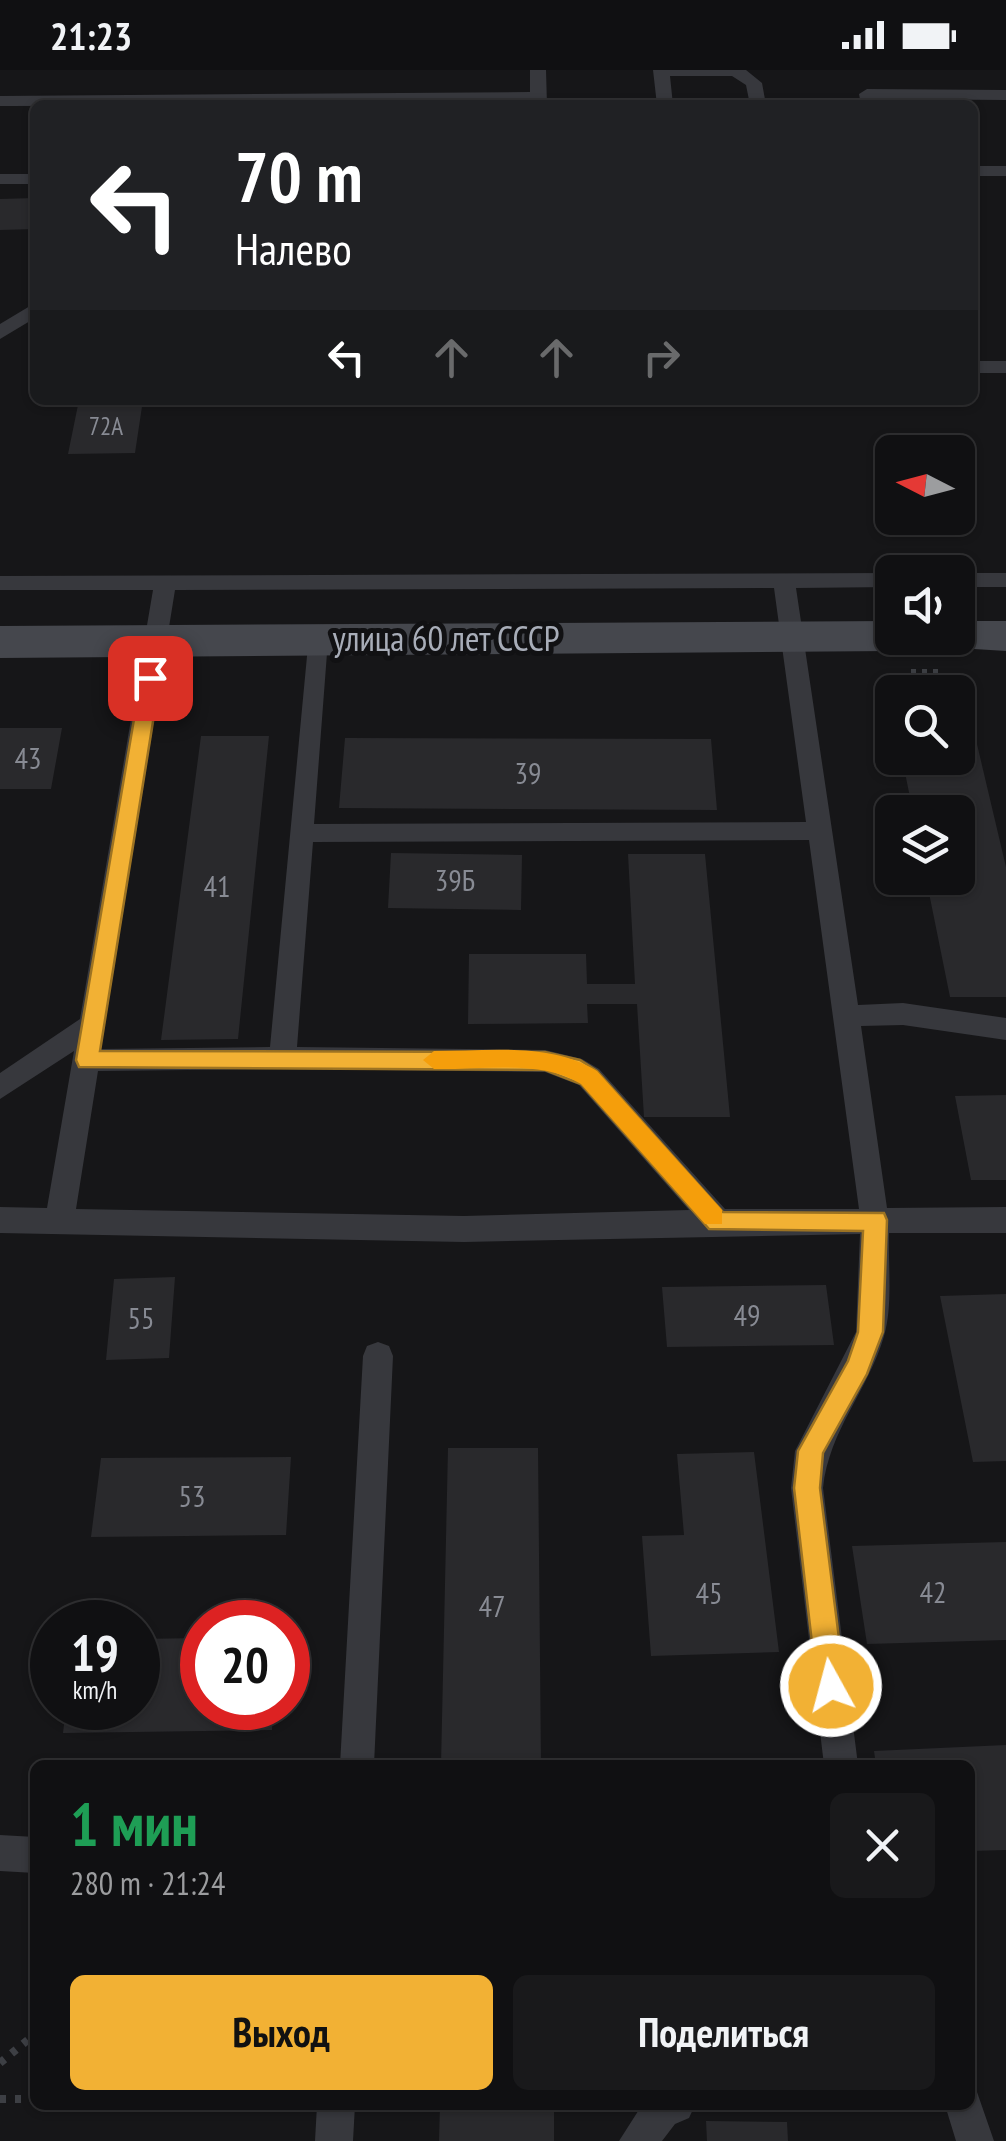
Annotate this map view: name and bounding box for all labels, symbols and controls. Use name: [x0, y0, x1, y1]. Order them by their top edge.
text: 21:23: [50, 11, 132, 60]
text: 70 m: [235, 131, 363, 221]
icon: left: [70, 140, 200, 270]
text: Налево: [235, 219, 352, 277]
icon: left: [319, 330, 374, 385]
icon: ahead: [424, 330, 479, 385]
icon: ahead: [529, 330, 584, 385]
icon: right: [634, 330, 689, 385]
house number: 72А: [89, 410, 123, 442]
north arrow: [875, 435, 975, 535]
map controls: [875, 435, 975, 895]
button: sound: [875, 555, 975, 655]
street label: улица 60 лет СССР: [333, 615, 559, 661]
pin: [108, 636, 193, 721]
icon: arrive: [123, 651, 178, 706]
button: search: [875, 675, 975, 775]
house number: 43: [15, 738, 42, 777]
house number: 39: [515, 753, 542, 792]
button: layers: [875, 795, 975, 895]
house number: 39Б: [435, 860, 475, 899]
house number: 41: [204, 866, 231, 905]
house number: 49: [734, 1295, 761, 1334]
house number: 55: [128, 1298, 155, 1337]
house number: 53: [179, 1476, 206, 1515]
house number: 42: [920, 1572, 947, 1611]
house number: 45: [696, 1573, 723, 1612]
house number: 47: [479, 1586, 506, 1625]
speed limit sign: 20: [180, 1600, 310, 1730]
text: 19: [71, 1620, 119, 1685]
position arrow: [779, 1634, 883, 1738]
text: km/h: [73, 1674, 117, 1706]
text: 1 мин: [70, 1785, 198, 1863]
button: close: [830, 1793, 935, 1898]
text: 280 m · 21:24: [70, 1862, 225, 1904]
button: Выход: [70, 1975, 493, 2090]
button: Поделиться: [513, 1975, 935, 2090]

